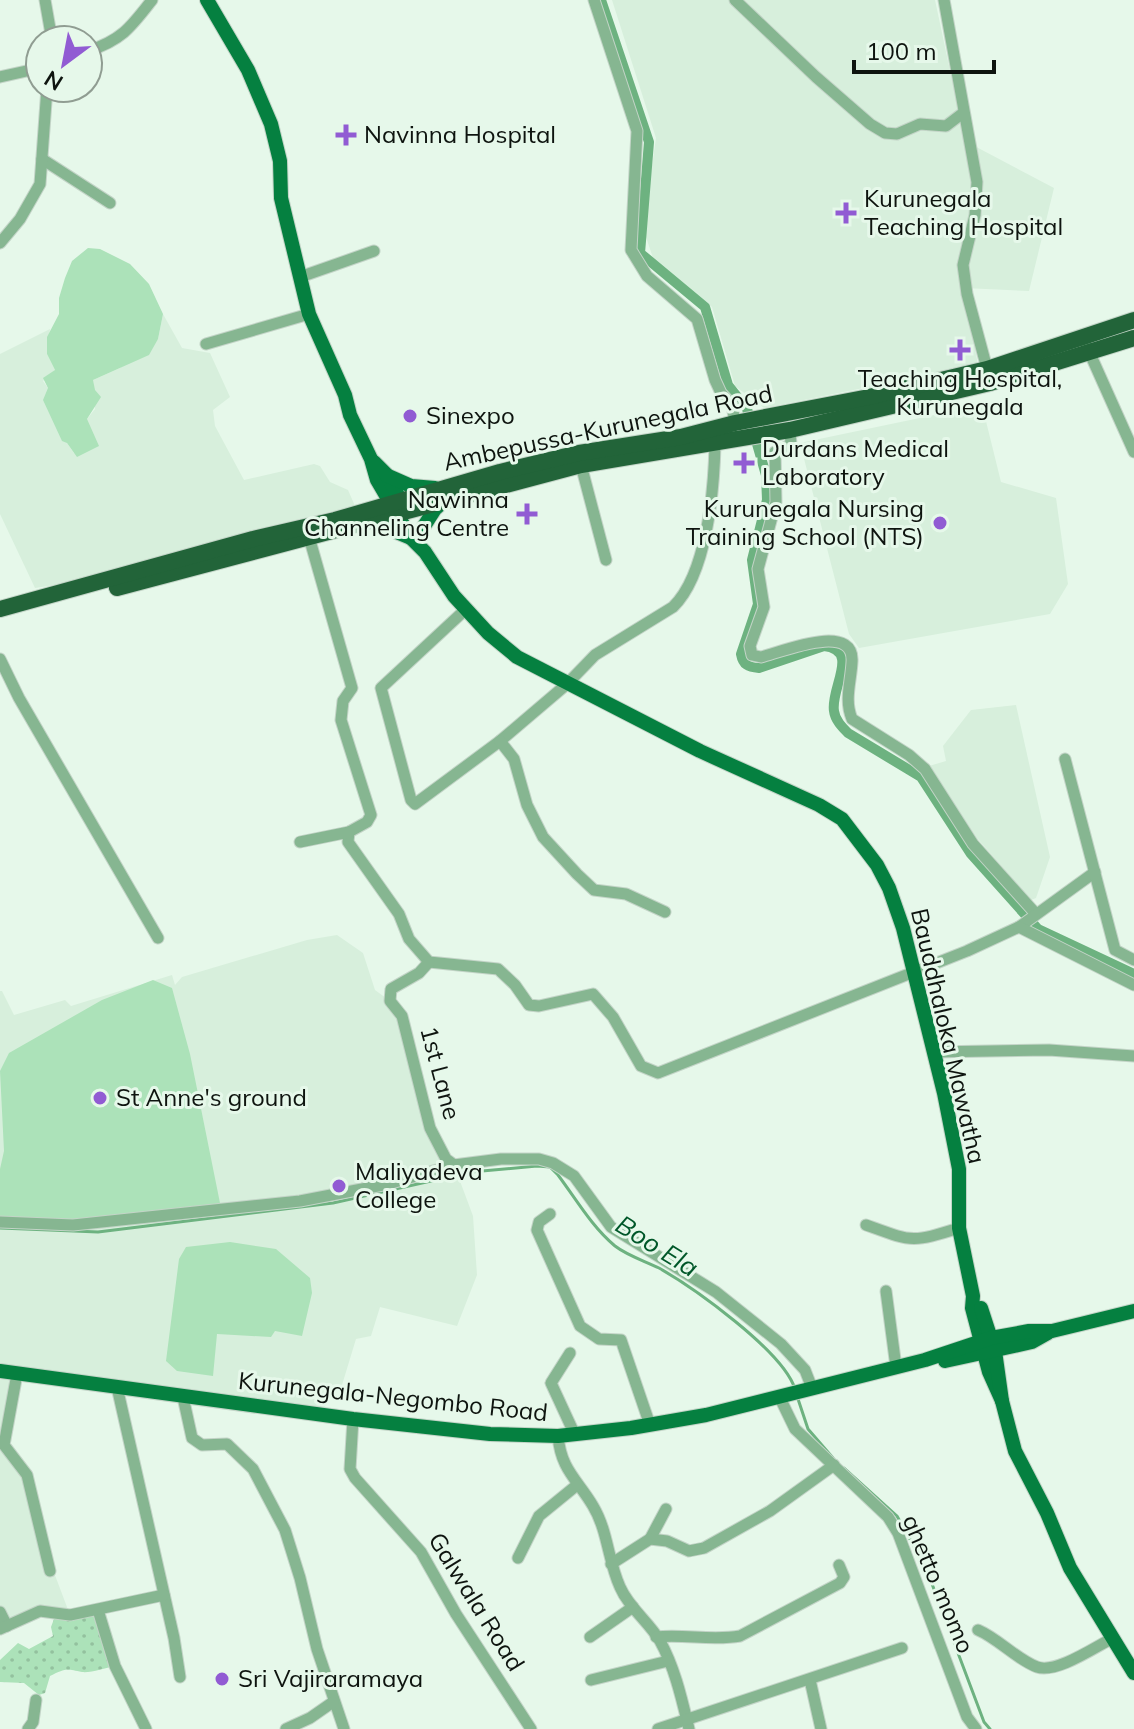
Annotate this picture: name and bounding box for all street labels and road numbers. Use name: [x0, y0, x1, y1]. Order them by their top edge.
street label: Ambepussa-Kurunegala Road: [441, 377, 775, 477]
street label: Bauddhaloka Mawatha: [905, 905, 993, 1166]
street label: 1st Lane: [414, 1023, 468, 1123]
street label: Kurunegala-Negombo Road: [237, 1365, 549, 1427]
street label: ghetto momo: [896, 1510, 982, 1657]
street label: Galwala Road: [422, 1527, 531, 1676]

